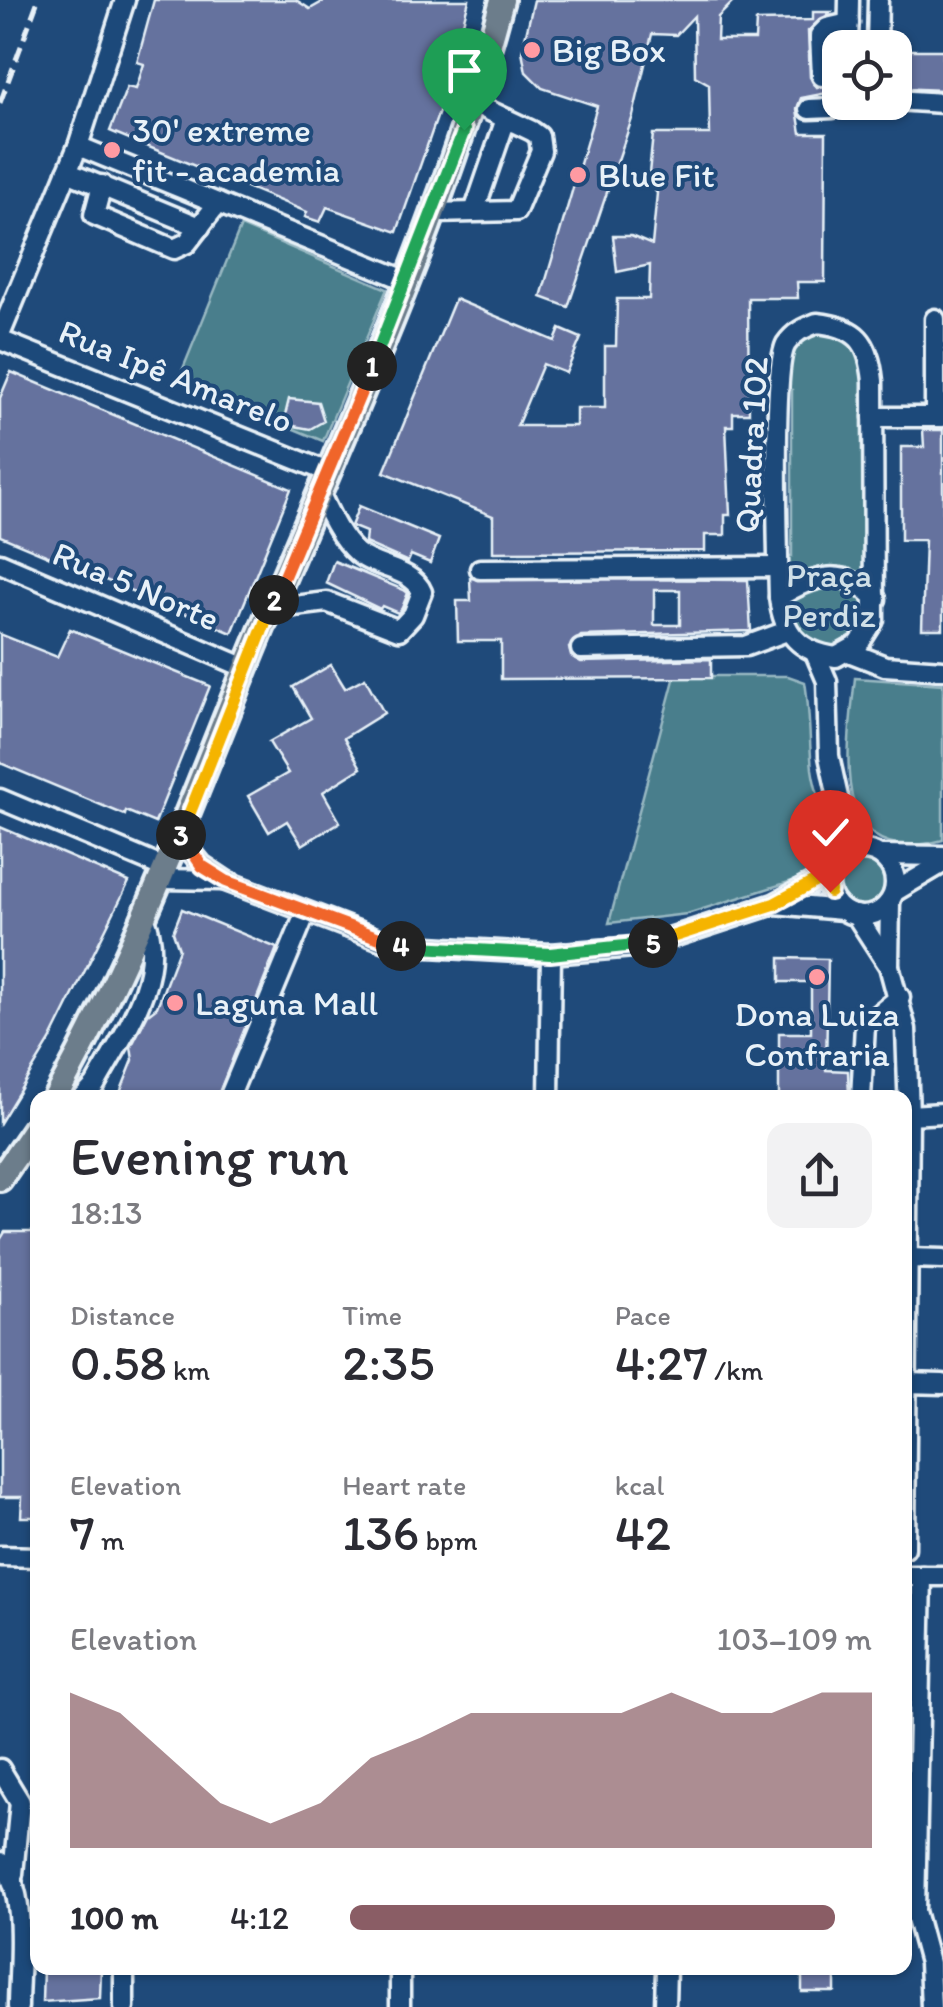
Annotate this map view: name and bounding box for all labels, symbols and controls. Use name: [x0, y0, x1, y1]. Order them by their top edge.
pin: [422, 28, 507, 131]
place label: Big Box: [552, 29, 666, 71]
map controls: [822, 30, 912, 120]
button: locate: [822, 30, 912, 120]
marker: Big Box: [521, 39, 543, 61]
icon: arrive: [437, 43, 492, 98]
place label: 30' extreme fit - academia: [132, 109, 340, 191]
marker: 30' extreme fit - academia: [101, 139, 123, 161]
place label: Blue Fit: [598, 154, 714, 196]
marker: Blue Fit: [567, 164, 589, 186]
street label: Rua Ipê Amarelo: [53, 310, 299, 442]
pin: 1: [347, 341, 397, 391]
text: 1: [366, 349, 379, 383]
street label: Quadra 102: [725, 356, 777, 534]
street label: Rua 5 Norte: [46, 532, 226, 640]
park label: Praça Perdiz: [782, 554, 876, 636]
pin: 2: [249, 575, 299, 625]
text: 2: [267, 583, 281, 617]
pin: [788, 790, 873, 893]
icon: check: [803, 805, 858, 860]
pin: 3: [156, 810, 206, 860]
text: 3: [173, 818, 189, 852]
pin: 5: [628, 918, 678, 968]
pin: 4: [376, 921, 426, 971]
text: 5: [646, 926, 660, 960]
text: 4: [393, 929, 409, 963]
marker: Dona Luiza Confraria: [806, 966, 828, 988]
place label: Laguna Mall: [195, 982, 378, 1024]
marker: Laguna Mall: [164, 992, 186, 1014]
place label: Dona Luiza Confraria: [734, 993, 900, 1075]
text: Evening run: [70, 1123, 349, 1189]
button: share: [767, 1123, 872, 1228]
text: 18:13: [70, 1194, 143, 1232]
text: Distance: [70, 1298, 175, 1332]
text: Time: [342, 1298, 402, 1332]
text: Pace: [615, 1298, 671, 1332]
text: 0.58: [70, 1332, 167, 1393]
text: 2:35: [342, 1332, 434, 1393]
text: 4:27: [615, 1332, 708, 1393]
text: km: [167, 1353, 210, 1387]
text: /km: [708, 1353, 763, 1387]
text: Elevation: [70, 1468, 181, 1502]
text: Heart rate: [342, 1468, 466, 1502]
text: kcal: [615, 1468, 664, 1502]
text: 7: [70, 1502, 95, 1563]
text: 136: [342, 1502, 419, 1563]
text: 42: [615, 1502, 671, 1563]
text: m: [95, 1523, 125, 1557]
text: bpm: [419, 1523, 477, 1557]
text: Elevation: [70, 1620, 197, 1658]
text: 103–109 m: [717, 1620, 872, 1658]
text: 100 m: [70, 1899, 158, 1937]
text: 4:12: [230, 1899, 289, 1937]

